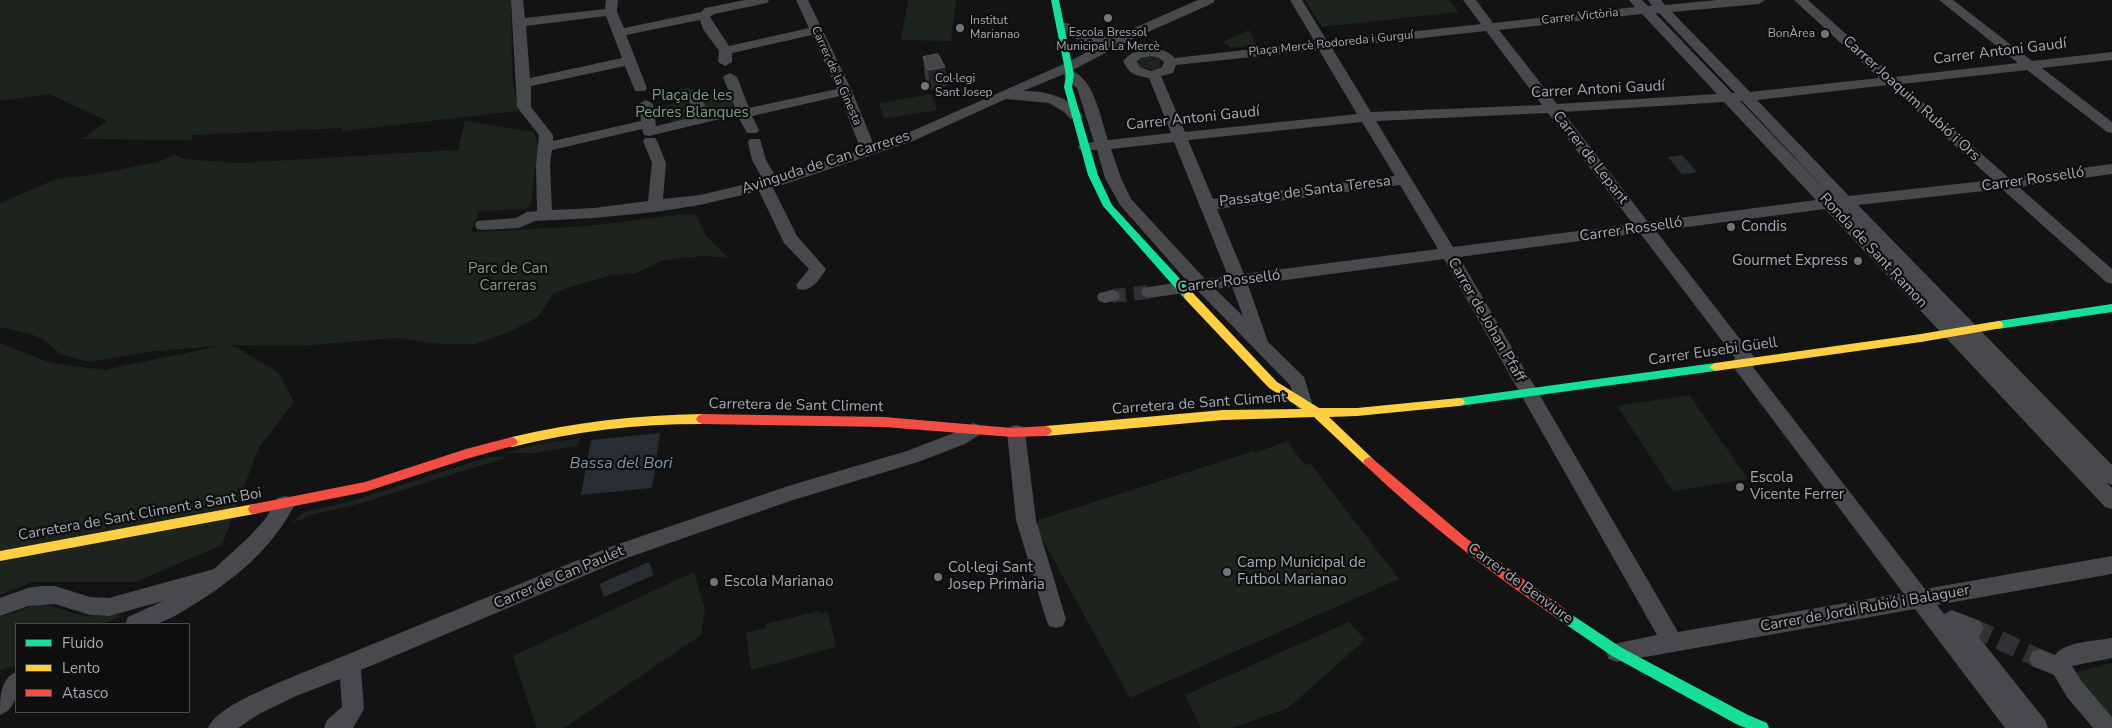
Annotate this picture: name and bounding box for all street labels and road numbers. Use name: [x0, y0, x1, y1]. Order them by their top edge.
street label: Carrer Victòria: [1541, 6, 1619, 28]
street label: Carrer de la Ginesta: [808, 24, 864, 128]
street label: Plaça Mercè Rodoreda i Gurguí: [1248, 28, 1414, 60]
street label: Carrer Joaquim Rubió i Ors: [1839, 33, 1983, 165]
street label: Carrer Antoni Gaudí: [1932, 35, 2068, 69]
street label: Carrer Antoni Gaudí: [1531, 78, 1665, 102]
street label: Carrer Antoni Gaudí: [1125, 103, 1261, 135]
street label: Carrer de Lepant: [1548, 108, 1632, 208]
street label: Avinguda de Can Carreres: [740, 127, 912, 199]
street label: Carrer Rosselló: [1981, 164, 2085, 196]
street label: Passatge de Santa Teresa: [1218, 173, 1392, 211]
street label: Ronda de Sant Ramon: [1815, 190, 1931, 312]
street label: Carrer Rosselló: [1579, 214, 1683, 246]
street label: Carrer de Johan Pfaff: [1443, 255, 1529, 385]
street label: Carrer Rosselló: [1177, 267, 1281, 297]
street label: Carrer Eusebi Güell: [1647, 334, 1779, 370]
street label: Carretera de Sant Climent: [1111, 389, 1287, 419]
street label: Carretera de Sant Climent: [709, 395, 883, 417]
street label: Carretera de Sant Climent a Sant Boi: [17, 485, 263, 545]
street label: Carrer de Benviure: [1464, 540, 1576, 628]
street label: Carrer de Can Paulet: [491, 542, 627, 614]
street label: Carrer de Jordi Rubió i Balaguer: [1759, 582, 1971, 636]

